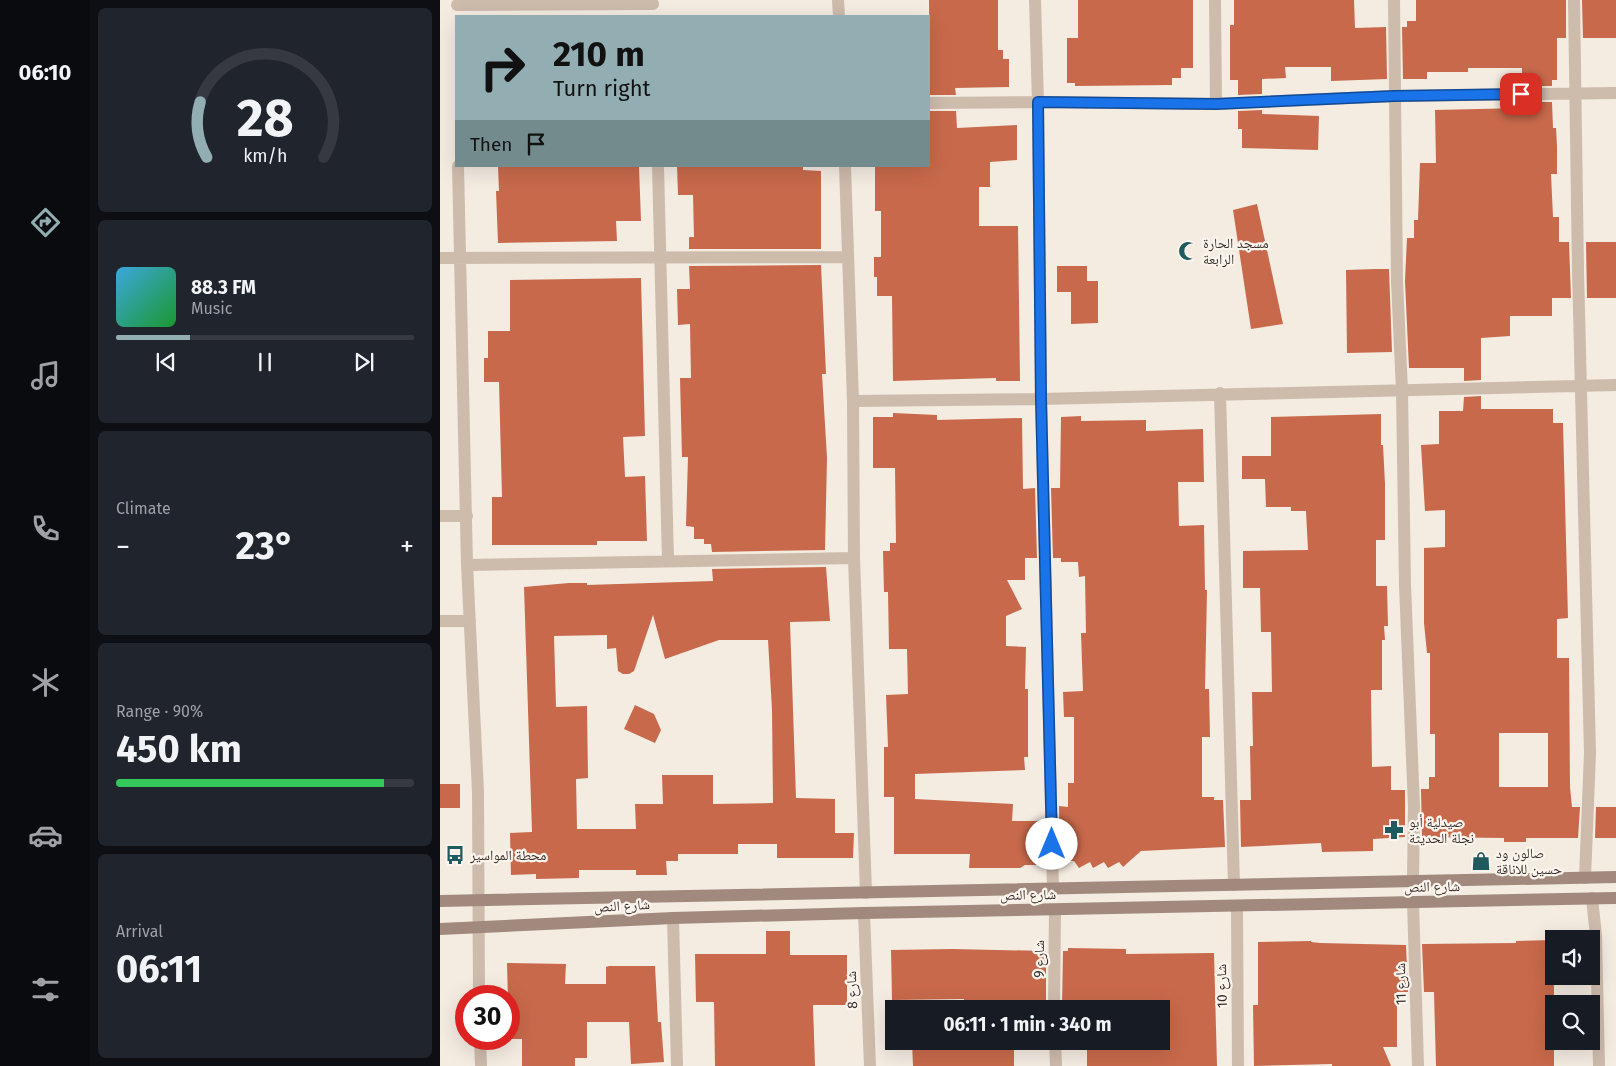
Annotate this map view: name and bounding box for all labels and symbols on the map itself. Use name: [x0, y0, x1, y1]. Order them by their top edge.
pin: [1500, 73, 1542, 115]
place label: مسجد الحارة الرابعة: [1203, 235, 1269, 268]
mosque icon: مسجد الحارة الرابعة: [1177, 240, 1199, 262]
place label: صيدلية أبو نجلة الحديثة: [1409, 814, 1474, 847]
position arrow: [1025, 817, 1077, 869]
pharmacy icon: صيدلية أبو نجلة الحديثة: [1383, 819, 1405, 841]
bus stop icon: محطة المواسير: [444, 844, 466, 866]
place label: صالون ود حسين للاناقة: [1496, 845, 1562, 878]
place label: محطة المواسير: [469, 847, 546, 864]
shop icon: صالون ود حسين للاناقة: [1470, 850, 1492, 872]
street label: شارع النص: [1404, 878, 1460, 897]
street label: شارع النص: [1000, 886, 1056, 905]
street label: شارع النص: [594, 896, 651, 917]
street label: شارع 9: [1031, 940, 1049, 978]
street label: شارع 11: [1392, 963, 1411, 1005]
street label: شارع 10: [1213, 964, 1232, 1008]
street label: شارع 8: [843, 971, 862, 1009]
speed limit sign: 30: [455, 985, 520, 1050]

